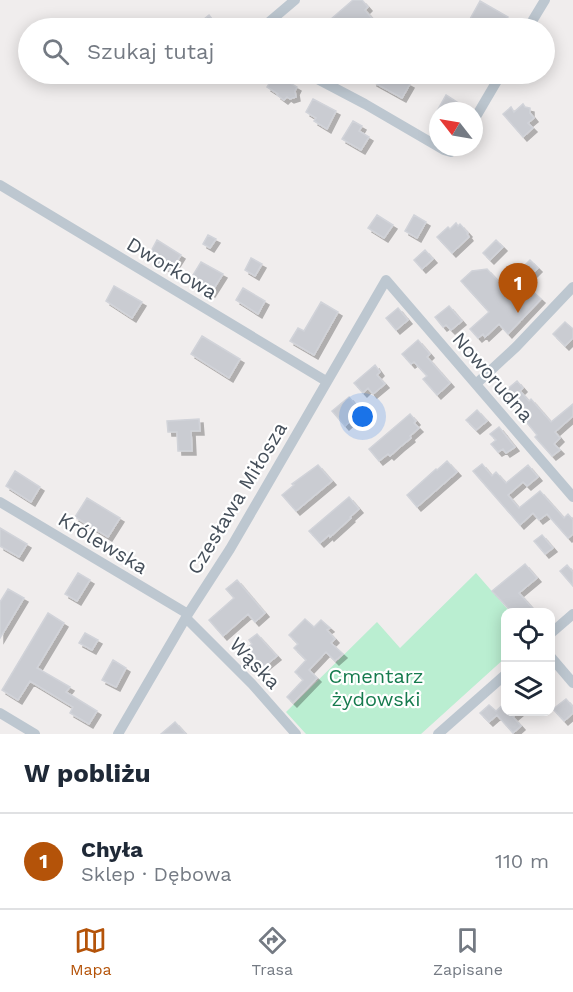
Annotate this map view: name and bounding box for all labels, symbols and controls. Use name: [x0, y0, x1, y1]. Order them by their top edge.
search box: [18, 18, 555, 84]
icon: search: [39, 35, 72, 68]
text: Szukaj tutaj: [87, 39, 214, 64]
north arrow: [429, 102, 483, 156]
street label: Dworkowa: [122, 232, 222, 304]
pin: 1: [498, 264, 538, 313]
street label: Noworudna: [447, 327, 539, 427]
your location: [348, 402, 377, 431]
street label: Czesława Miłosza: [182, 417, 292, 579]
street label: Królewska: [54, 507, 152, 579]
map controls: [501, 608, 555, 716]
button: locate: [501, 608, 555, 662]
street label: Wąska: [225, 632, 285, 694]
button: layers: [501, 662, 555, 716]
park label: Cmentarz żydowski: [328, 664, 424, 711]
text: W pobliżu: [24, 758, 151, 788]
text: Chyła: [81, 837, 143, 862]
text: 1: [39, 849, 48, 873]
text: 110 m: [495, 849, 549, 873]
text: Sklep · Dębowa: [81, 862, 232, 886]
tab: Mapa: [70, 924, 112, 979]
tab: Trasa: [252, 924, 293, 979]
tab: Zapisane: [433, 924, 503, 979]

